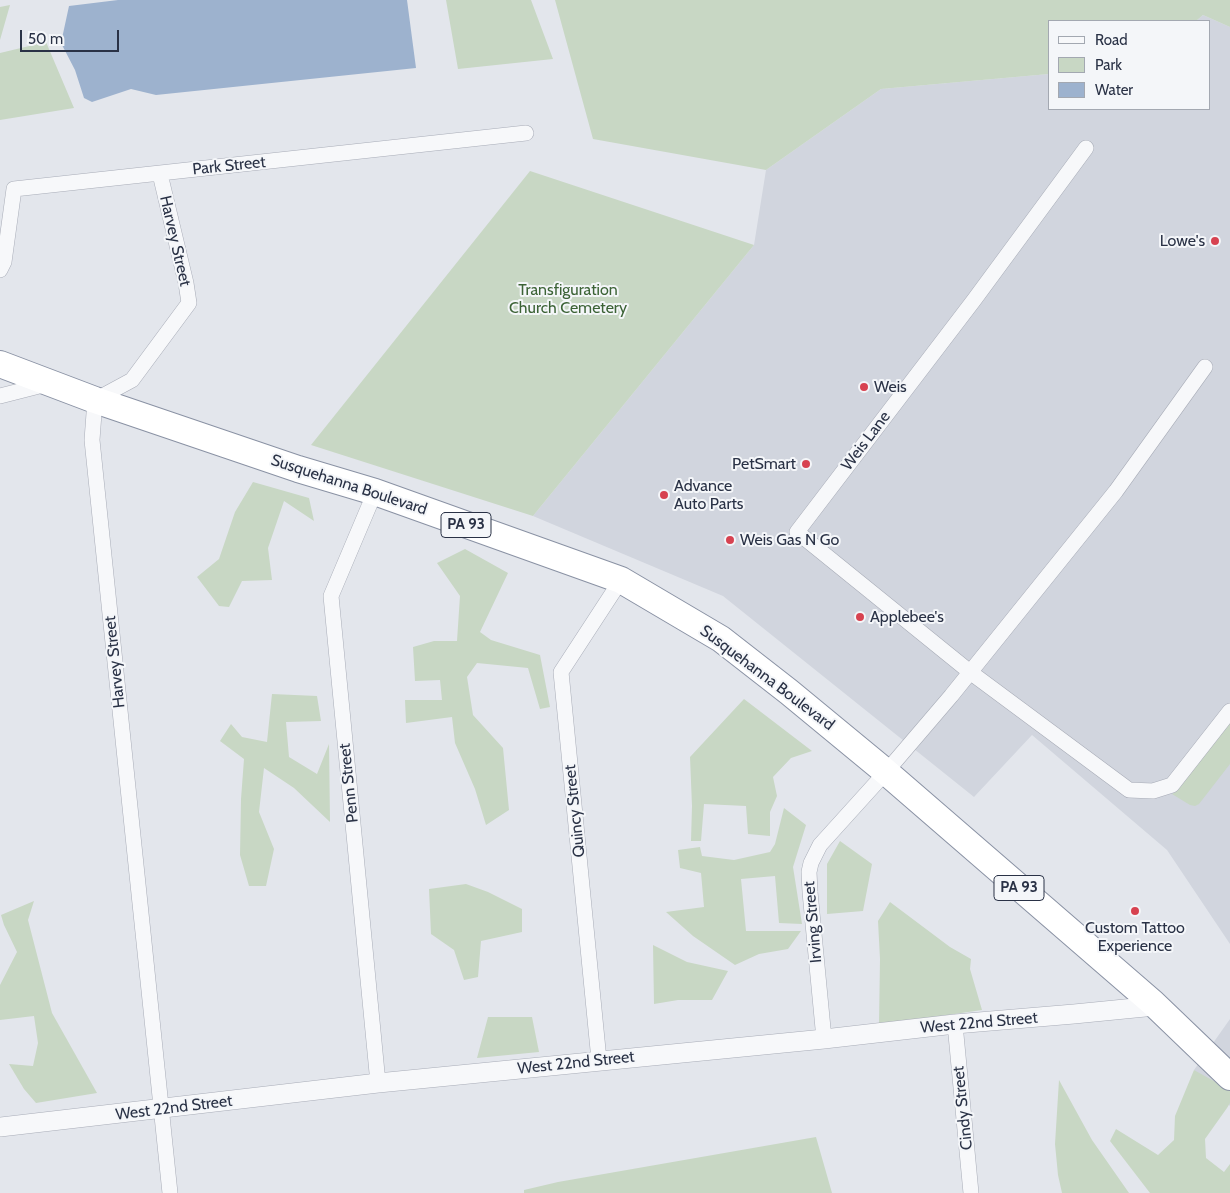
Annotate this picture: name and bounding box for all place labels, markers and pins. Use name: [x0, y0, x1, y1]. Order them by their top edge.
place label: Lowe's: [1160, 231, 1205, 251]
marker: Lowe's: [1209, 235, 1221, 247]
place label: Weis: [874, 377, 907, 397]
marker: Weis: [858, 381, 870, 393]
place label: PetSmart: [732, 454, 796, 474]
marker: PetSmart: [800, 458, 812, 470]
place label: Advance Auto Parts: [674, 476, 743, 514]
marker: Advance Auto Parts: [658, 489, 670, 501]
place label: Weis Gas N Go: [740, 530, 839, 550]
marker: Weis Gas N Go: [724, 534, 736, 546]
place label: Applebee's: [870, 607, 944, 627]
marker: Applebee's: [854, 611, 866, 623]
marker: Custom Tattoo Experience: [1129, 905, 1141, 917]
place label: Custom Tattoo Experience: [1085, 918, 1185, 956]

